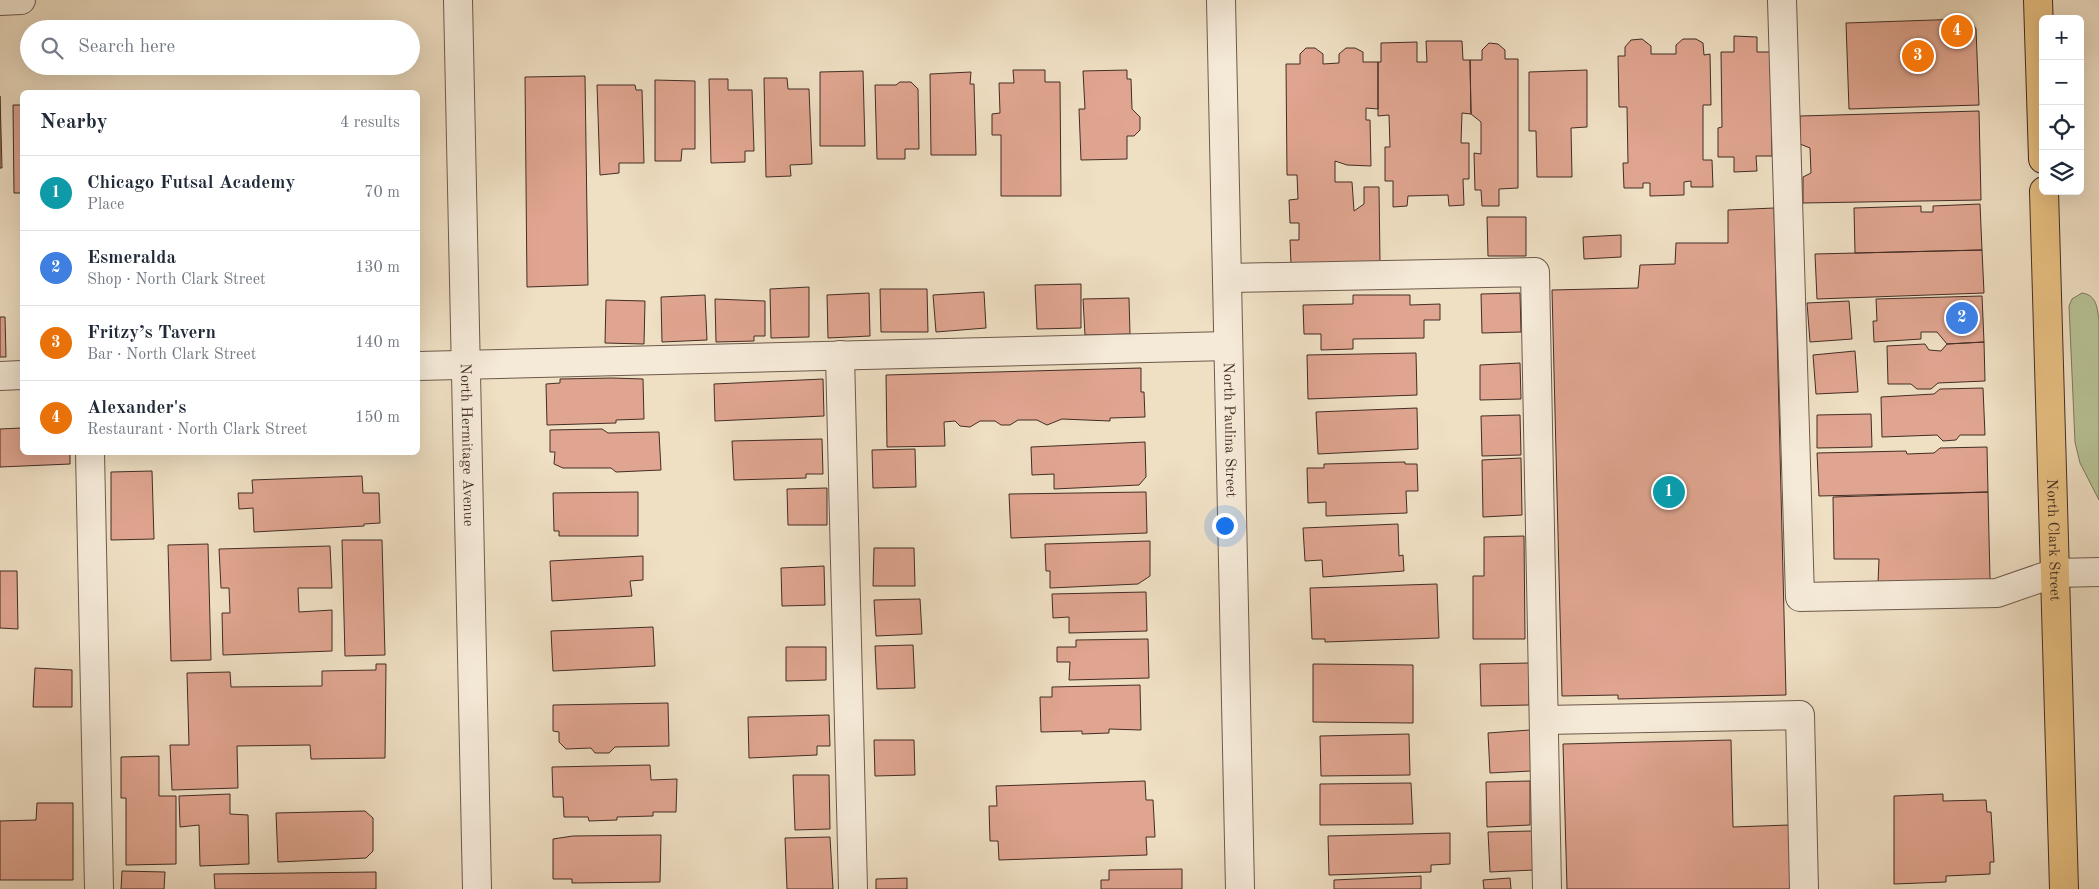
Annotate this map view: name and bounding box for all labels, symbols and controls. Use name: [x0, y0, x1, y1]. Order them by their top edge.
pin: 4: [1941, 12, 1973, 50]
map controls: [2039, 15, 2084, 195]
button: +: [2039, 15, 2084, 60]
search box: [20, 20, 420, 75]
icon: search: [38, 34, 66, 62]
pin: 3: [1902, 37, 1934, 75]
text: Search here: [78, 38, 175, 57]
button: −: [2039, 60, 2084, 105]
button: locate: [2039, 105, 2084, 150]
text: Nearby: [40, 112, 108, 133]
text: 4 results: [340, 115, 400, 131]
button: layers: [2039, 150, 2084, 195]
text: Chicago Futsal Academy: [87, 174, 295, 193]
text: 1: [51, 185, 61, 201]
text: 70 m: [364, 185, 400, 201]
text: Place: [87, 197, 124, 213]
text: Esmeralda: [87, 249, 176, 268]
text: 2: [51, 260, 61, 276]
text: 130 m: [355, 260, 400, 276]
text: Shop · North Clark Street: [87, 272, 266, 288]
pin: 2: [1946, 299, 1978, 337]
text: Fritzy’s Tavern: [87, 324, 216, 343]
text: 3: [51, 335, 61, 351]
text: 140 m: [355, 335, 400, 351]
text: Bar · North Clark Street: [87, 347, 256, 363]
street label: North Paulina Street: [1220, 362, 1238, 498]
street label: North Hermitage Avenue: [457, 363, 475, 527]
text: Alexander's: [87, 399, 186, 418]
text: 4: [51, 410, 61, 426]
text: 150 m: [355, 410, 400, 426]
text: Restaurant · North Clark Street: [87, 422, 307, 438]
pin: 1: [1653, 473, 1685, 511]
street label: North Clark Street: [2043, 479, 2062, 601]
your location: [1212, 513, 1238, 539]

